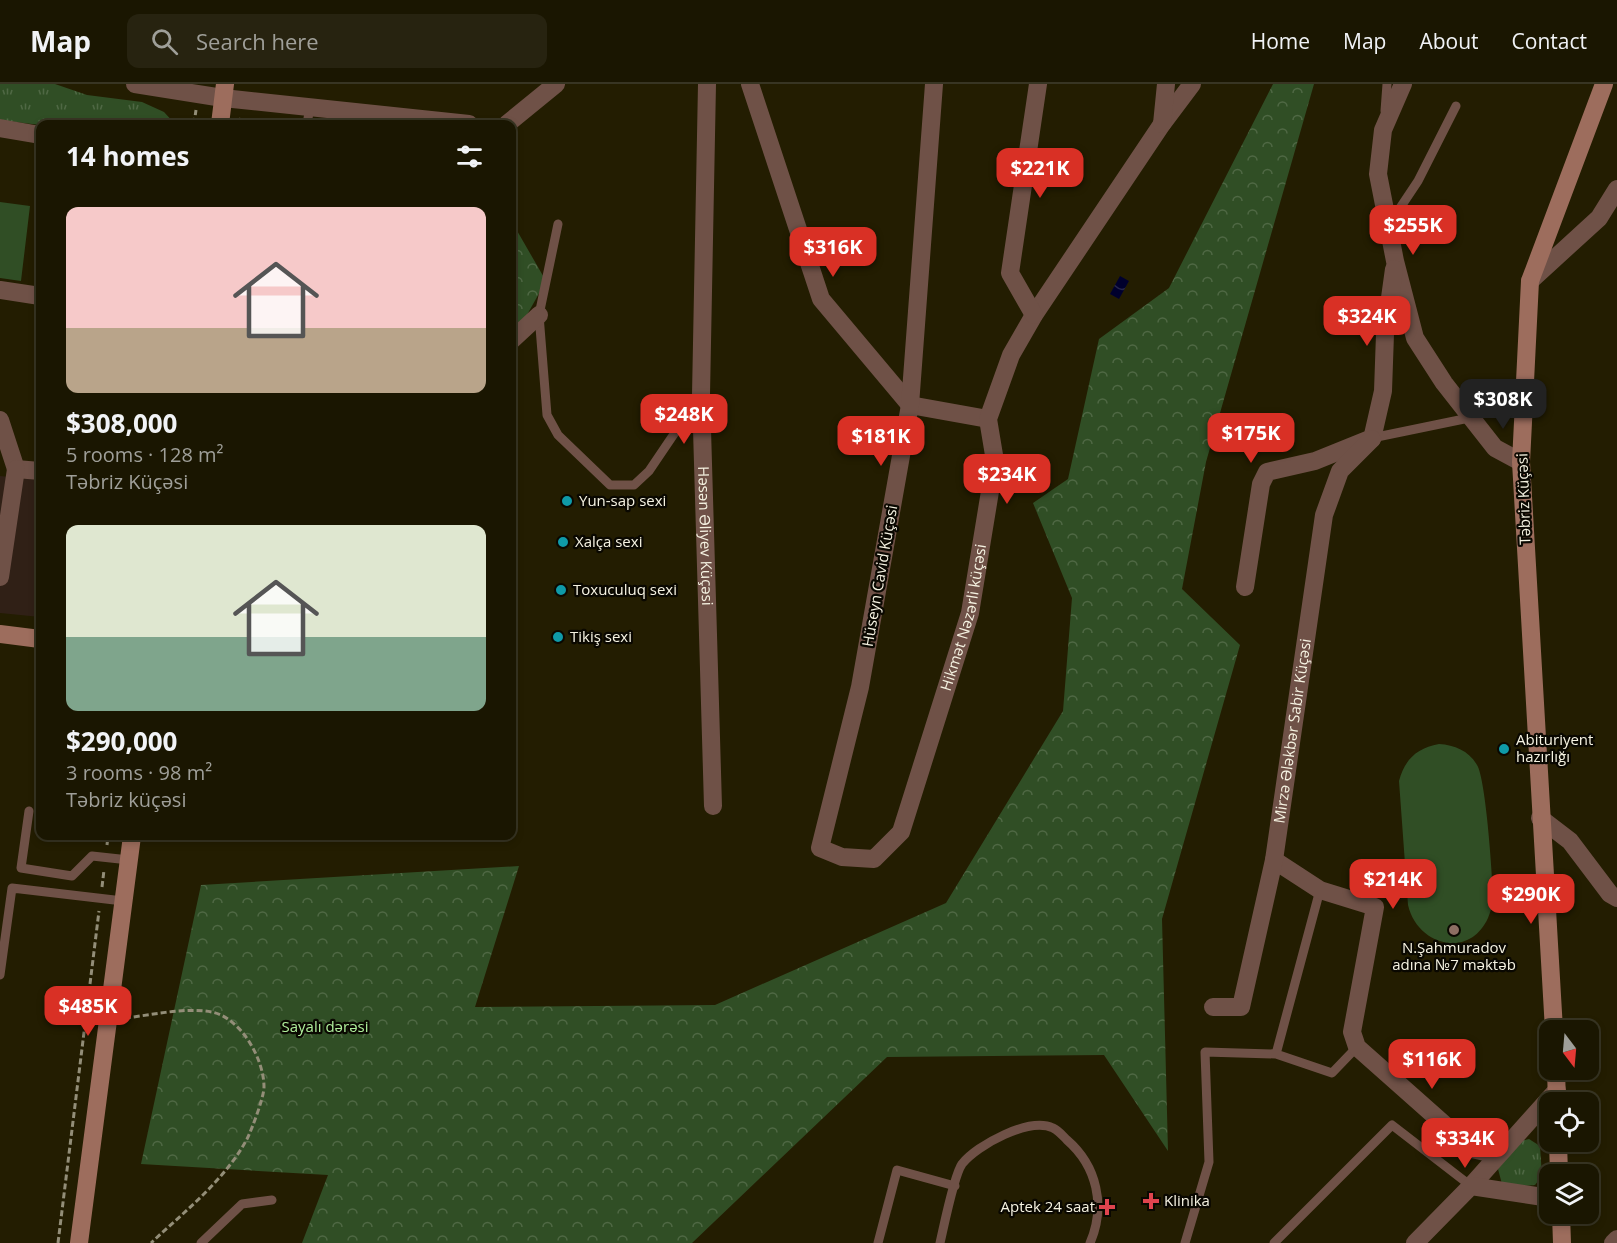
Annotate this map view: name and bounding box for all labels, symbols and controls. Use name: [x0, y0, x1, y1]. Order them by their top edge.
search box: [127, 14, 547, 68]
text: Map: [30, 22, 91, 60]
icon: search: [148, 25, 181, 58]
text: Search here: [196, 26, 319, 56]
text: Home: [1251, 27, 1310, 55]
text: Map: [1343, 27, 1386, 55]
text: About: [1419, 27, 1479, 55]
text: Contact: [1512, 27, 1587, 55]
text: 14 homes: [66, 138, 190, 174]
icon: filters: [453, 140, 486, 173]
pin: $221K: [998, 148, 1082, 199]
text: $221K: [1010, 154, 1070, 181]
pin: $255K: [1371, 205, 1455, 256]
text: $255K: [1383, 211, 1443, 238]
pin: $316K: [791, 227, 875, 278]
text: $316K: [803, 233, 863, 260]
icon: home: [222, 246, 330, 354]
pin: $324K: [1325, 296, 1409, 347]
text: $324K: [1337, 302, 1397, 329]
pin: $308K: [1461, 379, 1545, 430]
text: $308K: [1473, 385, 1533, 412]
pin: $248K: [642, 394, 726, 445]
text: $248K: [654, 400, 714, 427]
text: $308,000: [66, 405, 177, 441]
pin: $175K: [1209, 413, 1293, 464]
pin: $181K: [839, 416, 923, 467]
text: $175K: [1221, 419, 1281, 446]
text: $181K: [851, 422, 911, 449]
text: 5 rooms · 128 m²: [66, 441, 224, 468]
street label: Təbriz Küçəsi: [1511, 453, 1535, 545]
pin: $234K: [965, 454, 1049, 505]
text: $234K: [977, 460, 1037, 487]
street label: Həsən Əliyev Küçəsi: [694, 466, 718, 606]
text: Təbriz Küçəsi: [66, 468, 188, 495]
place label: Yun-sap sexi: [579, 490, 666, 510]
marker: Yun-sap sexi: [560, 494, 574, 508]
street label: Hüseyn Cavid Küçəsi: [857, 503, 901, 648]
place label: Xalça sexi: [575, 531, 642, 551]
marker: Xalça sexi: [556, 535, 570, 549]
street label: Hikmət Nəzərli küçəsi: [935, 543, 990, 693]
icon: home: [222, 564, 330, 672]
place label: Toxuculuq sexi: [573, 579, 677, 599]
marker: Toxuculuq sexi: [554, 583, 568, 597]
place label: Tikiş sexi: [570, 626, 632, 646]
marker: Tikiş sexi: [551, 630, 565, 644]
street label: Mirzə Ələkbər Sabir Küçəsi: [1268, 637, 1315, 825]
text: $290,000: [66, 723, 177, 759]
place label: Abituriyent hazırlığı: [1516, 729, 1593, 766]
marker: Abituriyent hazırlığı: [1497, 742, 1511, 756]
text: 3 rooms · 98 m²: [66, 759, 212, 786]
text: Təbriz küçəsi: [66, 786, 186, 813]
pin: $214K: [1351, 859, 1435, 910]
text: $214K: [1363, 865, 1423, 892]
pin: $290K: [1489, 874, 1573, 925]
text: $290K: [1501, 880, 1561, 907]
marker: N.Şahmuradov adına №7 məktəb: [1447, 923, 1461, 937]
place label: N.Şahmuradov adına №7 məktəb: [1392, 937, 1516, 974]
pin: $485K: [46, 986, 130, 1037]
text: $485K: [58, 992, 118, 1019]
park label: Sayalı dərəsi: [282, 1016, 368, 1036]
north arrow: [1539, 1020, 1599, 1080]
map controls: [1539, 1020, 1599, 1224]
pin: $116K: [1390, 1039, 1474, 1090]
text: $116K: [1402, 1045, 1462, 1072]
button: locate: [1539, 1092, 1599, 1152]
pin: $334K: [1423, 1118, 1507, 1169]
text: $334K: [1435, 1124, 1495, 1151]
button: layers: [1539, 1164, 1599, 1224]
place label: Klinika: [1164, 1190, 1210, 1210]
marker: Klinika: [1142, 1192, 1160, 1210]
place label: Aptek 24 saat: [1001, 1196, 1095, 1216]
marker: Aptek 24 saat: [1100, 1200, 1114, 1214]

